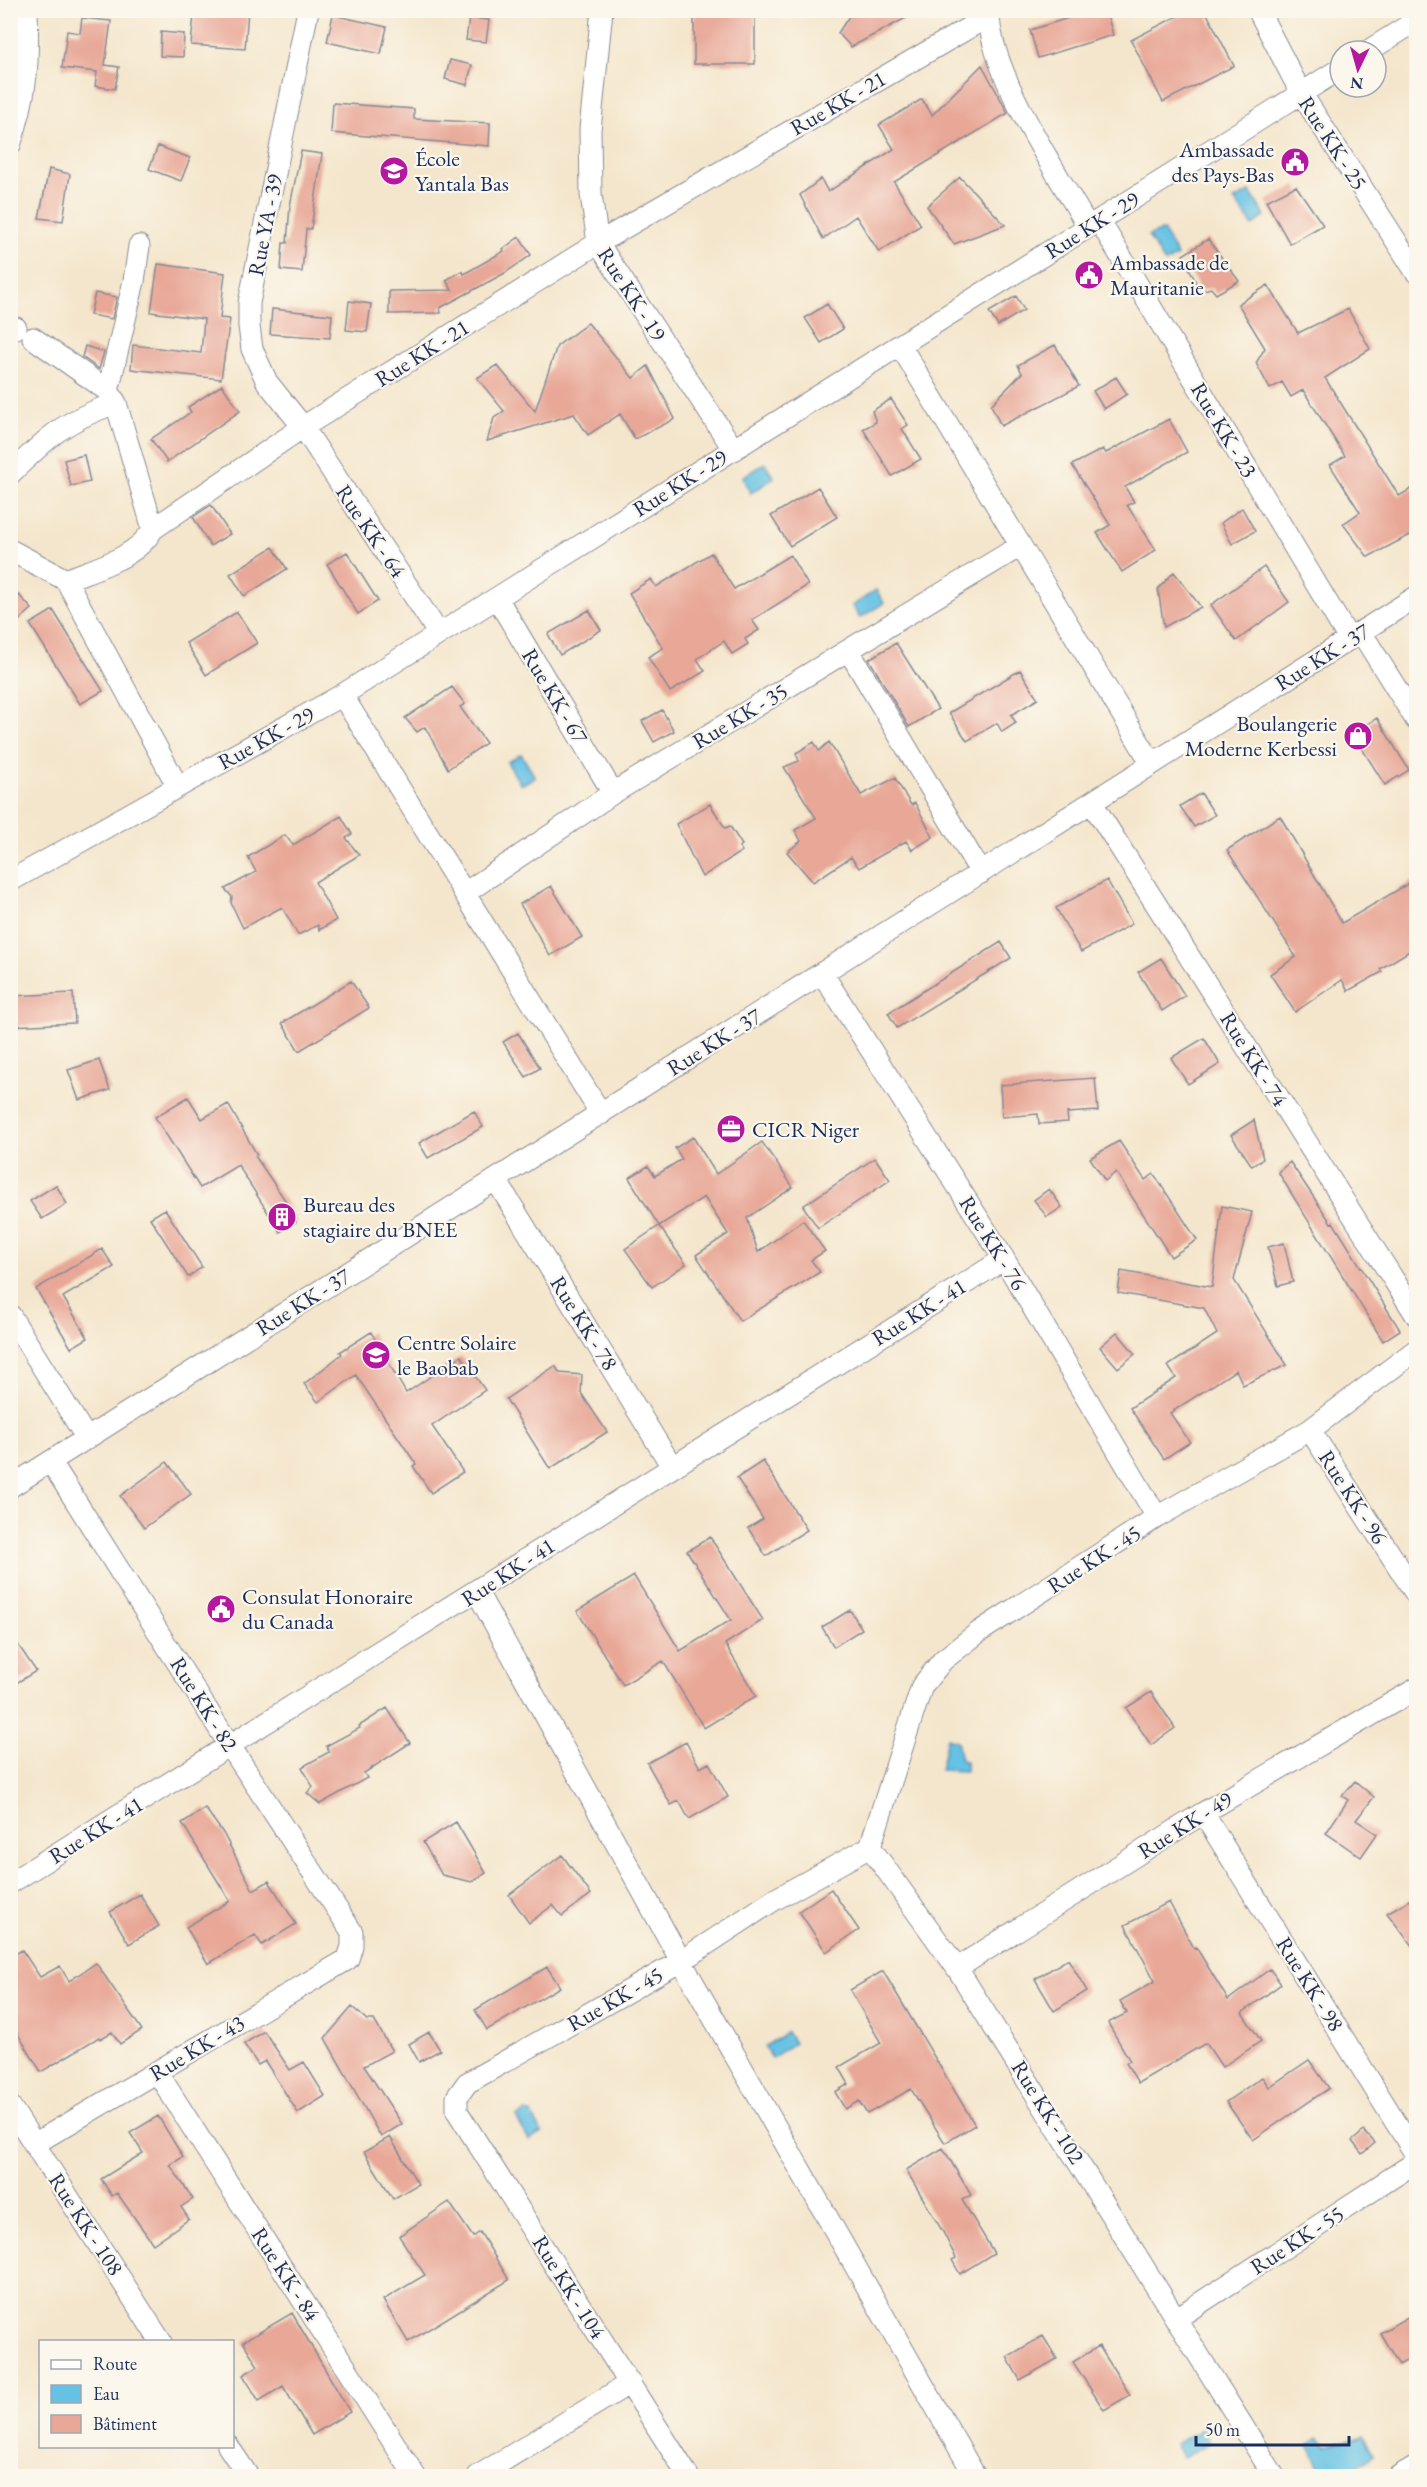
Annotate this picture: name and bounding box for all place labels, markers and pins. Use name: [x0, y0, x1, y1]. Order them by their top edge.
place label: Ambassade des Pays-Bas: [1172, 135, 1274, 189]
place label: École Yantala Bas: [415, 144, 509, 198]
public building icon: Ambassade des Pays-Bas: [1279, 146, 1311, 178]
school or university icon: École Yantala Bas: [378, 155, 410, 187]
place label: Ambassade de Mauritanie: [1109, 248, 1229, 302]
public building icon: Ambassade de Mauritanie: [1073, 259, 1105, 291]
place label: Boulangerie Moderne Kerbessi: [1185, 709, 1337, 763]
shop icon: Boulangerie Moderne Kerbessi: [1342, 720, 1374, 752]
office icon: CICR Niger: [715, 1113, 747, 1145]
place label: CICR Niger: [752, 1115, 860, 1144]
place label: Bureau des stagiaire du BNEE: [303, 1190, 458, 1244]
building icon: Bureau des stagiaire du BNEE: [266, 1201, 298, 1233]
place label: Centre Solaire le Baobab: [397, 1328, 517, 1382]
school or university icon: Centre Solaire le Baobab: [360, 1339, 392, 1371]
place label: Consulat Honoraire du Canada: [242, 1582, 413, 1636]
public building icon: Consulat Honoraire du Canada: [205, 1593, 237, 1625]

